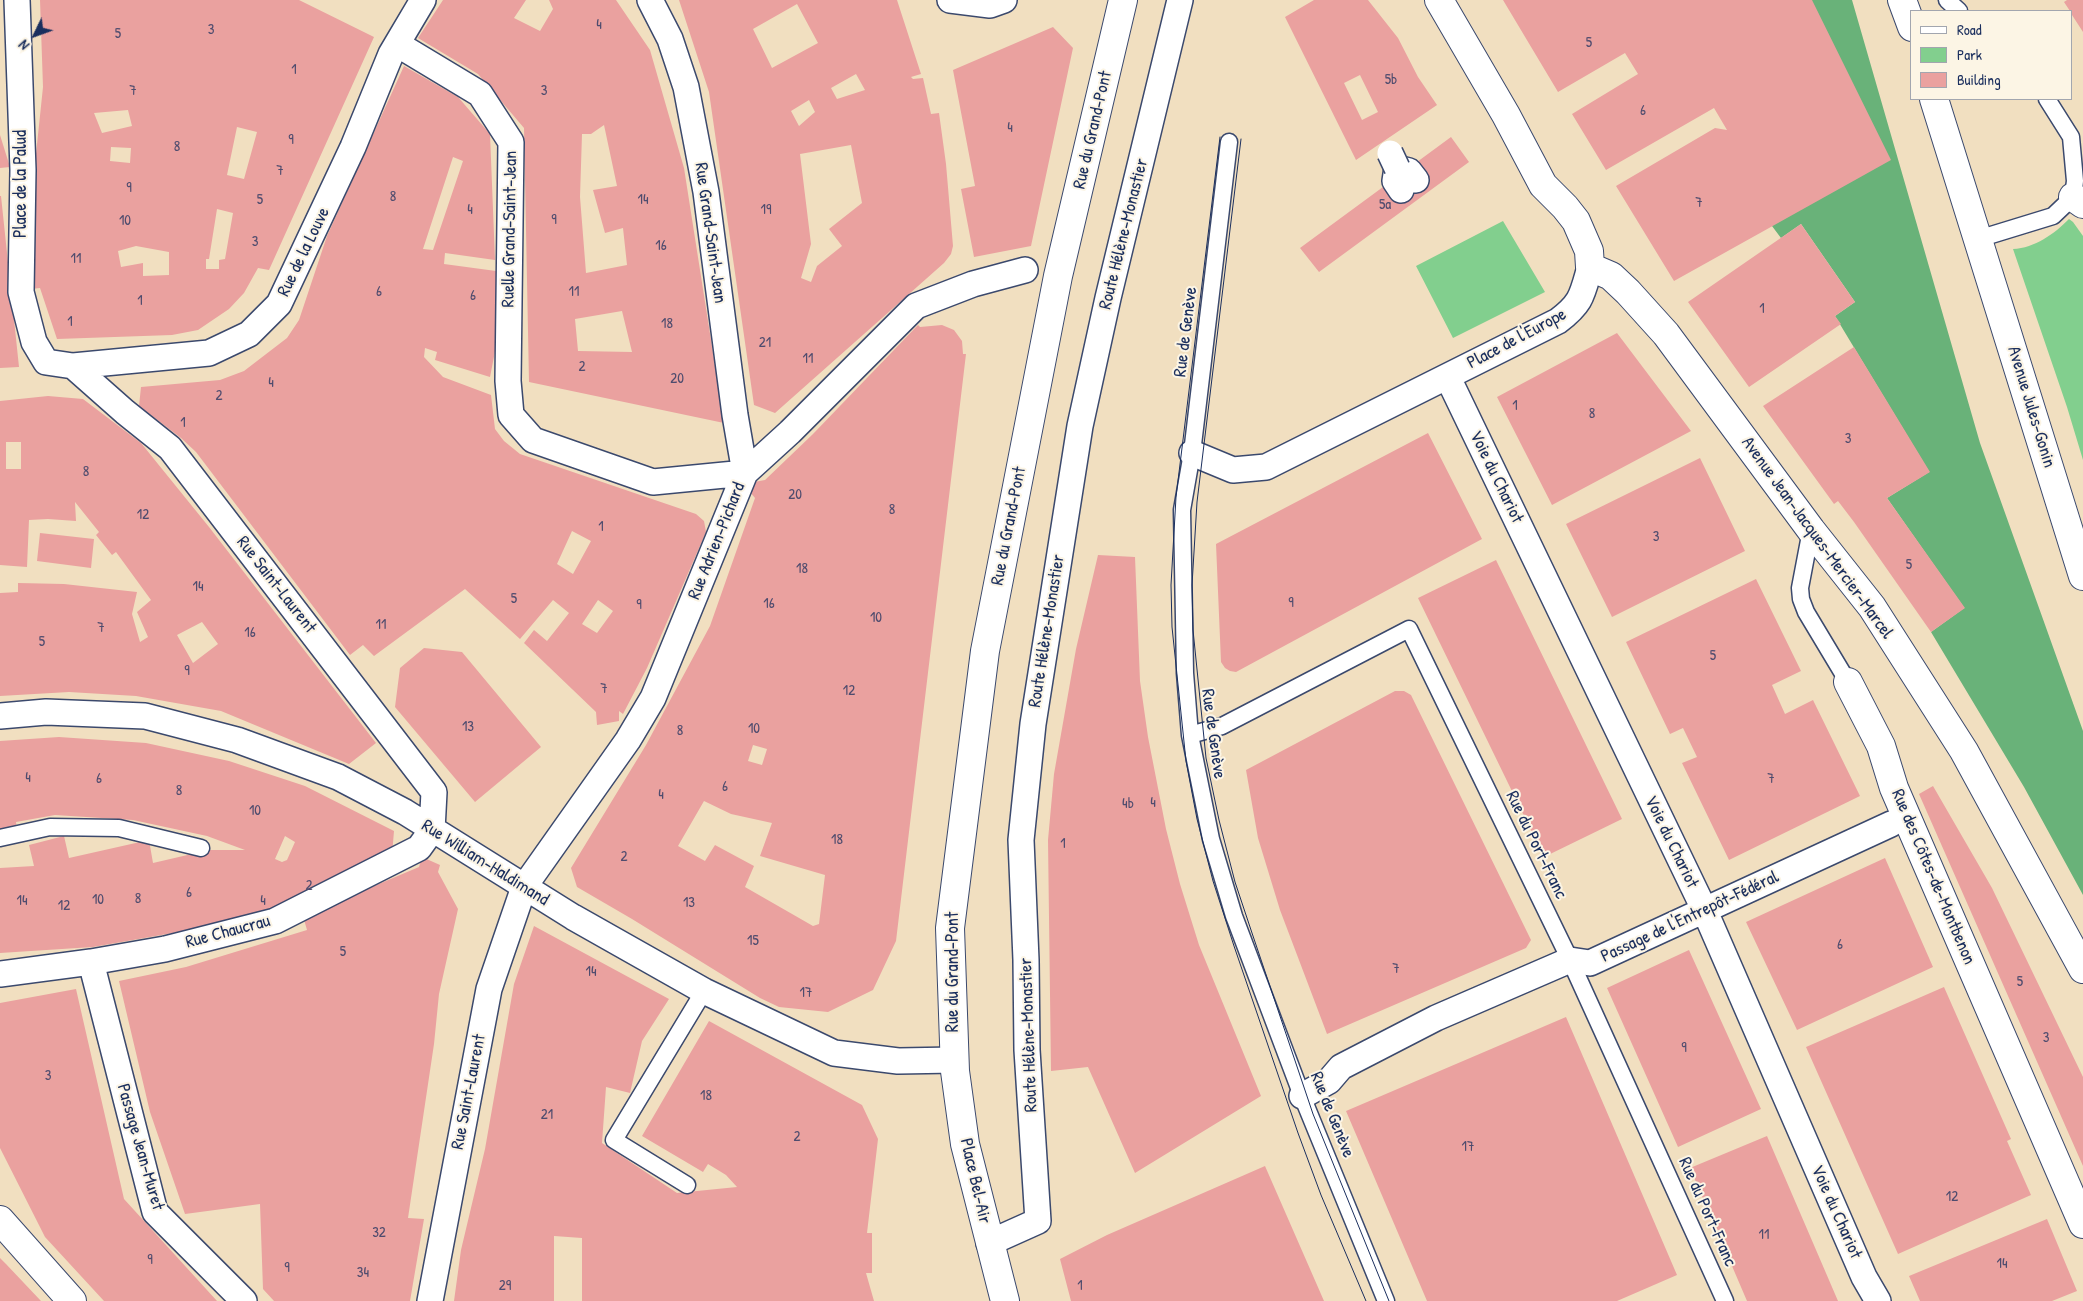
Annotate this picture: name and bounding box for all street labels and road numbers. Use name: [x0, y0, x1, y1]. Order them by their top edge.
street label: Rue du Grand-Pont: [1069, 69, 1117, 191]
street label: Place de la Palud: [10, 130, 32, 238]
street label: Ruelle Grand-Saint-Jean: [498, 151, 522, 307]
street label: Route Hélène-Monastier: [1095, 156, 1153, 312]
street label: Rue Grand-Saint-Jean: [689, 161, 731, 305]
street label: Rue de la Louve: [273, 204, 335, 300]
street label: Rue de Genève: [1170, 286, 1202, 378]
street label: Place de l'Europe: [1464, 304, 1570, 374]
street label: Avenue Jules-Gonin: [2002, 344, 2060, 470]
street label: Voie du Chariot: [1464, 427, 1528, 527]
street label: Avenue Jean-Jacques-Mercier-Marcel: [1736, 433, 1898, 643]
street label: Rue du Grand-Pont: [987, 465, 1031, 587]
street label: Rue Adrien-Pichard: [684, 479, 750, 603]
street label: Rue Saint-Laurent: [231, 532, 321, 638]
street label: Route Hélène-Monastier: [1024, 553, 1070, 709]
street label: Rue de Genève: [1196, 688, 1230, 780]
street label: Rue des Côtes-de-Montbenon: [1886, 786, 1980, 968]
street label: Rue du Port-Franc: [1501, 788, 1571, 902]
street label: Voie du Chariot: [1639, 792, 1703, 892]
street label: Rue William-Haldimand: [417, 815, 553, 911]
street label: Passage de l'Entrepôt-Fédéral: [1598, 866, 1782, 968]
street label: Rue Chaucrau: [183, 910, 273, 954]
street label: Rue du Grand-Pont: [942, 912, 964, 1032]
street label: Route Hélène-Monastier: [1016, 957, 1042, 1113]
street label: Rue Saint-Laurent: [447, 1033, 491, 1151]
street label: Rue de Genève: [1305, 1069, 1359, 1161]
street label: Passage Jean-Muret: [112, 1081, 168, 1213]
street label: Place Bel-Air: [955, 1136, 995, 1226]
street label: Rue du Port-Franc: [1673, 1154, 1741, 1270]
street label: Voie du Chariot: [1806, 1162, 1866, 1262]

